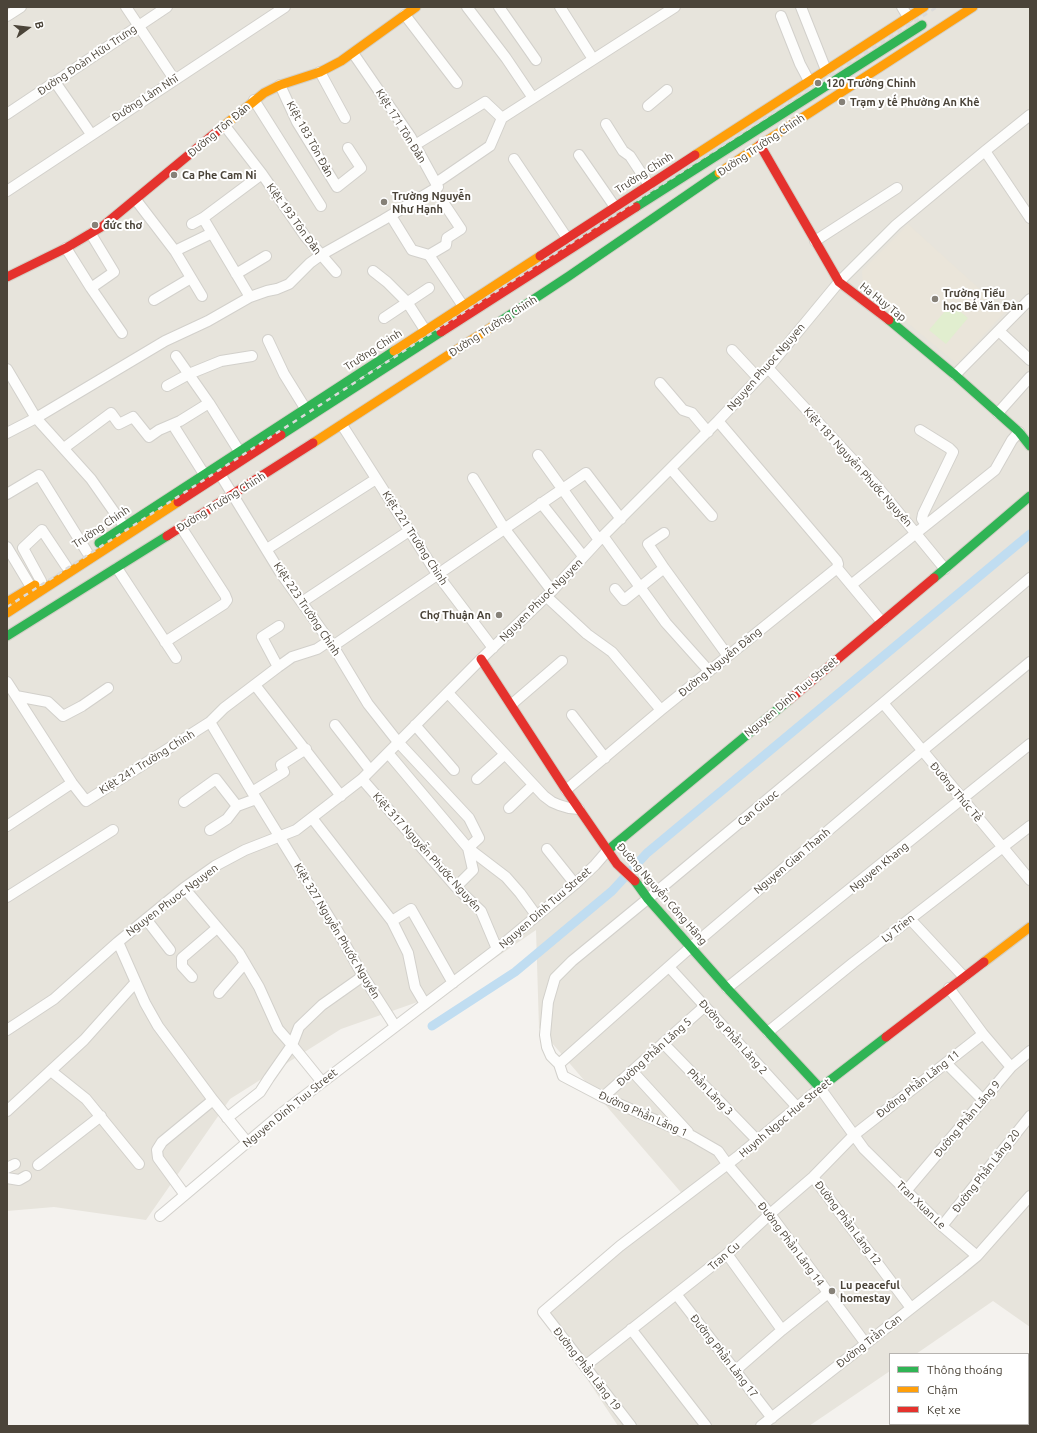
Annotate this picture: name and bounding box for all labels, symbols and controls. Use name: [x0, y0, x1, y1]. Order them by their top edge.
north arrow: [8, 8, 48, 48]
text: B: [33, 20, 46, 30]
street label: Đường Đoàn Hữu Trưng: [35, 22, 139, 98]
street label: Đường Lâm Nhĩ: [109, 72, 181, 124]
place label: 120 Trường Chinh: [826, 76, 916, 90]
marker: 120 Trường Chinh: [813, 78, 823, 88]
street label: Kiệt 171 Tôn Đản: [373, 87, 429, 165]
place label: Trạm y tế Phường An Khê: [850, 95, 980, 109]
marker: Trạm y tế Phường An Khê: [837, 97, 847, 107]
street label: Kiệt 183 Tôn Đản: [284, 99, 336, 179]
street label: Đường Tôn Đản: [185, 100, 253, 160]
street label: Đường Trường Chinh: [715, 111, 807, 179]
street label: Trường Chinh: [613, 149, 675, 197]
place label: Ca Phe Cam Ni: [182, 168, 256, 182]
marker: Ca Phe Cam Ni: [169, 170, 179, 180]
street label: Kiệt 193 Tôn Đản: [264, 181, 324, 257]
place label: Trường Nguyễn Như Hạnh: [392, 189, 471, 215]
marker: Trường Nguyễn Như Hạnh: [379, 197, 389, 207]
place label: đức thơ: [103, 218, 142, 232]
marker: đức thơ: [90, 220, 100, 230]
street label: Ha Huy Tap: [857, 280, 909, 324]
place label: Trường Tiểu học Bế Văn Đàn: [943, 286, 1023, 312]
street label: Đường Trường Chinh: [447, 293, 539, 359]
marker: Trường Tiểu học Bế Văn Đàn: [930, 294, 940, 304]
street label: Nguyen Phuoc Nguyen: [724, 320, 808, 414]
street label: Trường Chinh: [342, 326, 404, 374]
street label: Kiệt 181 Nguyễn Phước Nguyên: [801, 405, 915, 529]
street label: Đường Trường Chinh: [174, 469, 268, 535]
street label: Kiệt 221 Trường Chinh: [380, 488, 450, 588]
street label: Trường Chinh: [70, 503, 132, 551]
street label: Nguyen Phuoc Nguyen: [497, 556, 585, 644]
street label: Kiệt 223 Trường Chinh: [271, 560, 343, 658]
place label: Chợ Thuận An: [420, 608, 491, 622]
marker: Chợ Thuận An: [494, 610, 504, 620]
street label: Đường Nguyễn Đăng: [676, 625, 764, 699]
street label: Nguyen Dinh Tuu Street: [742, 654, 840, 740]
street label: Kiệt 241 Trường Chinh: [97, 727, 197, 797]
street label: Đường Thúc Tề: [927, 759, 985, 825]
street label: Can Giuoc: [735, 787, 781, 829]
street label: Kiệt 317 Nguyễn Phước Nguyên: [370, 790, 484, 914]
street label: Nguyen Gian Thanh: [751, 825, 833, 897]
street label: Nguyen Khang: [847, 839, 911, 895]
street label: Đường Nguyễn Công Hãng: [614, 840, 710, 948]
street label: Nguyen Phuoc Nguyen: [123, 861, 221, 939]
street label: Kiệt 327 Nguyễn Phước Nguyên: [291, 861, 383, 1001]
street label: Nguyen Dinh Tuu Street: [496, 864, 594, 952]
street label: Ly Trien: [879, 911, 917, 945]
street label: Đường Phần Lăng 2: [696, 997, 770, 1077]
street label: Đường Phần Lăng 5: [614, 1015, 694, 1089]
street label: Đường Phần Lăng 11: [874, 1047, 962, 1121]
street label: Nguyen Dinh Tuu Street: [240, 1066, 340, 1150]
street label: Phần Lăng 3: [684, 1066, 736, 1118]
street label: Huynh Ngoc Hue Street: [736, 1076, 834, 1160]
street label: Đường Phần Lăng 9: [931, 1078, 1003, 1160]
street label: Đường Phần Lăng 1: [597, 1088, 689, 1140]
street label: Đường Phần Lăng 20: [949, 1127, 1023, 1215]
street label: Đường Phần Lăng 12: [812, 1178, 884, 1268]
street label: Tran Xuan Le: [894, 1178, 948, 1232]
street label: Đường Phần Lăng 14: [755, 1199, 827, 1289]
street label: Tran Cu: [706, 1239, 742, 1273]
place label: Lu peaceful homestay: [840, 1278, 900, 1304]
marker: Lu peaceful homestay: [827, 1286, 837, 1296]
street label: Đường Trần Can: [834, 1311, 904, 1371]
street label: Đường Phần Lăng 17: [687, 1312, 761, 1400]
street label: Đường Phần Lăng 19: [550, 1325, 624, 1413]
legend: [889, 1353, 1029, 1425]
text: Thông thoáng: [927, 1363, 1003, 1376]
text: Chậm: [927, 1383, 958, 1396]
text: Kẹt xe: [927, 1403, 961, 1416]

